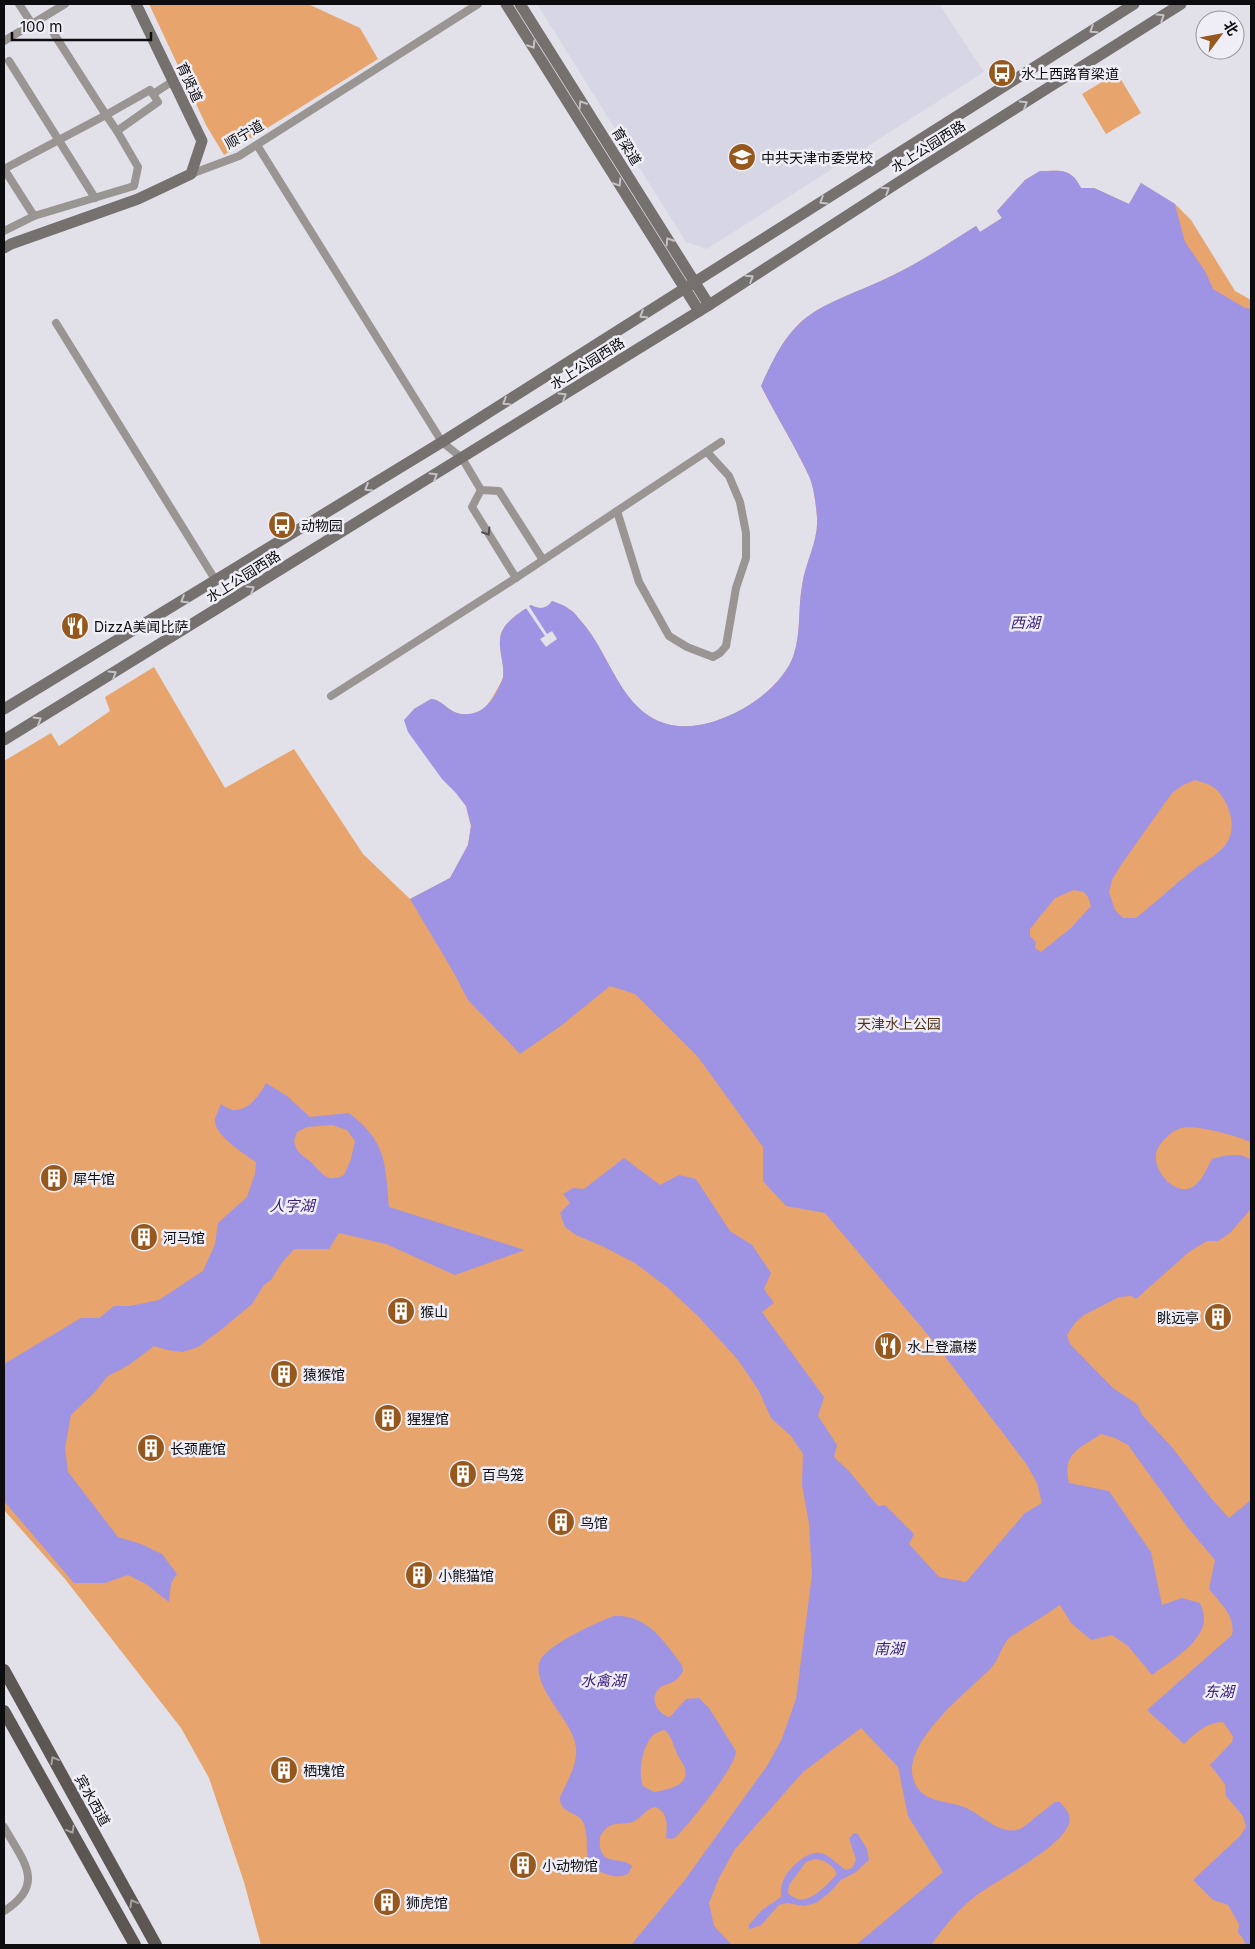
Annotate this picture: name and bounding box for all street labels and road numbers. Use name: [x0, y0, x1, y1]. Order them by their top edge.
street label: 育贤道: [173, 59, 207, 105]
street label: 顺宁道: [222, 116, 266, 152]
street label: 水上公园西路: [888, 117, 968, 175]
street label: 育梁道: [609, 124, 645, 168]
street label: 水上公园西路: [547, 334, 627, 392]
street label: 水上公园西路: [203, 547, 283, 605]
street label: 宾水西道: [72, 1771, 114, 1829]

